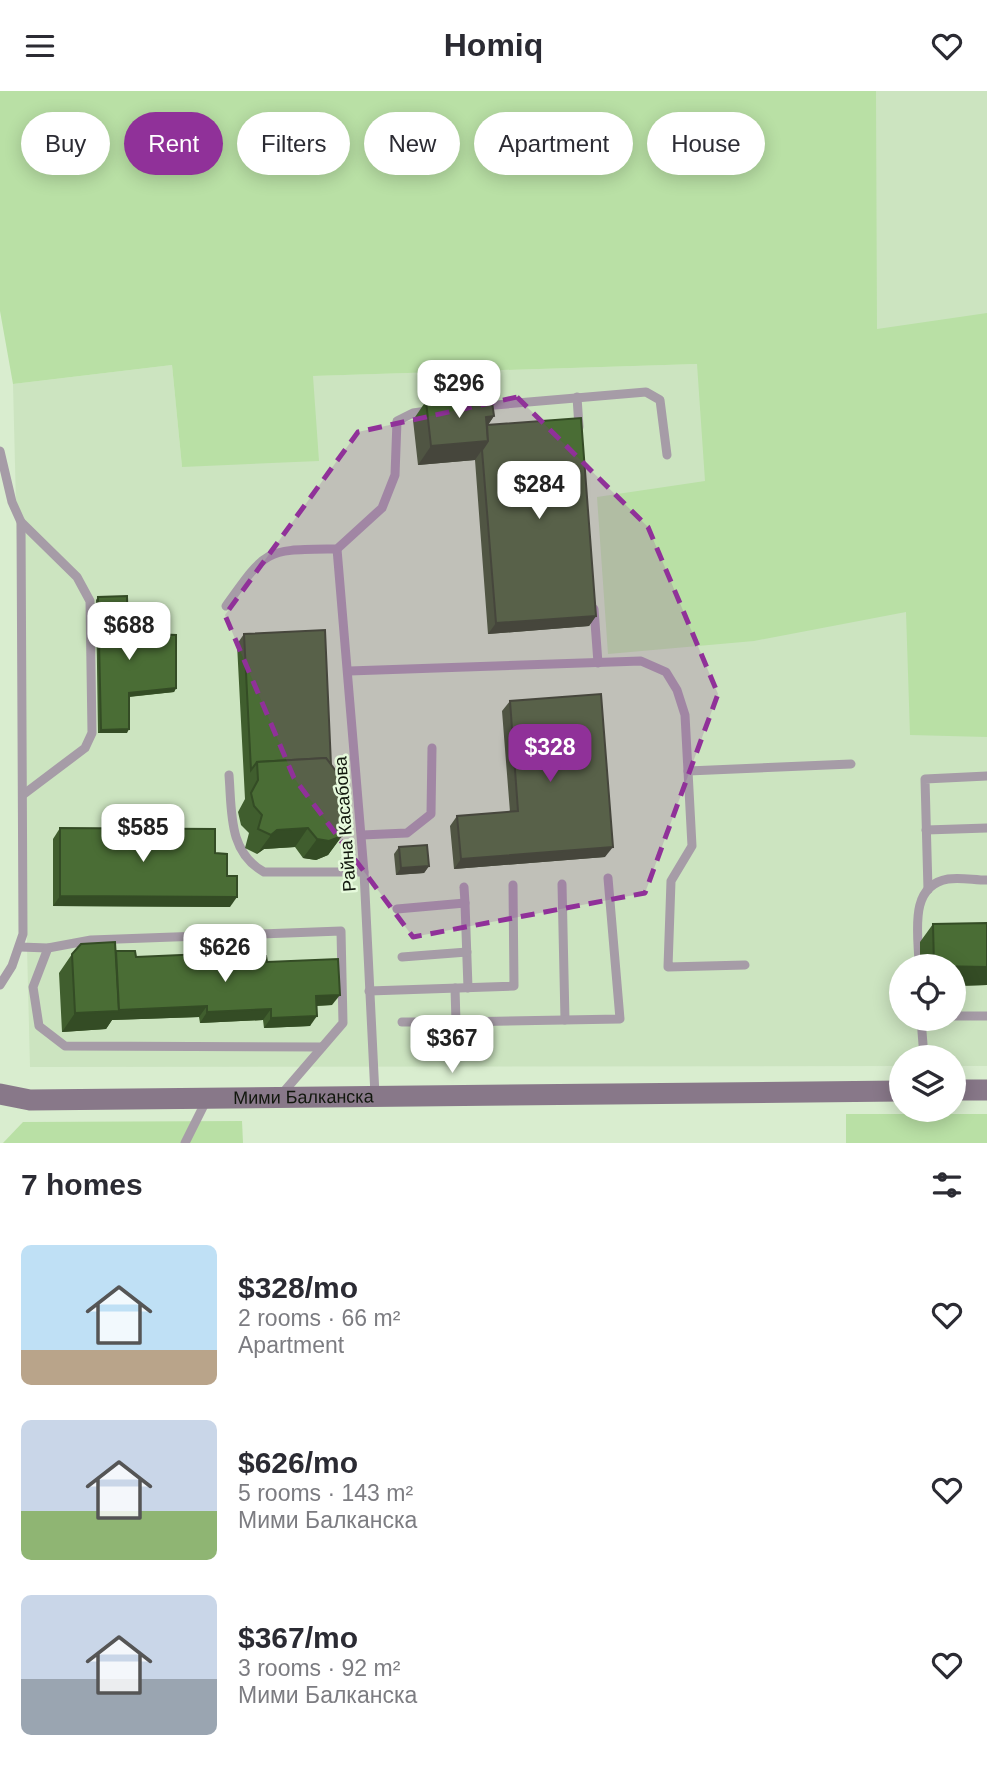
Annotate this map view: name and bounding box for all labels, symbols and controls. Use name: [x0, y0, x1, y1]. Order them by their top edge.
icon: menu: [21, 27, 59, 65]
text: Homiq: [444, 27, 543, 63]
icon: heart: [928, 27, 966, 65]
chip: Buy: [21, 112, 110, 175]
chip: Rent: [124, 112, 223, 175]
chip: Filters: [237, 112, 350, 175]
chip: New: [364, 112, 460, 175]
chip: Apartment: [474, 112, 633, 175]
chip: House: [647, 112, 765, 175]
pin: $296: [418, 361, 500, 420]
text: $296: [433, 370, 485, 396]
pin: $284: [498, 461, 580, 521]
text: $284: [513, 471, 565, 497]
pin: $688: [88, 603, 170, 662]
text: $688: [103, 612, 155, 638]
pin: $328: [509, 725, 591, 784]
text: $328: [524, 734, 576, 760]
street label: Райна Касабова: [330, 755, 360, 892]
pin: $585: [102, 805, 184, 864]
text: $585: [117, 814, 169, 840]
pin: $626: [184, 925, 266, 984]
text: $626: [199, 934, 251, 960]
map controls: [889, 954, 966, 1122]
button: locate: [889, 954, 966, 1031]
pin: $367: [411, 1016, 493, 1075]
text: $367: [426, 1025, 478, 1051]
button: layers: [889, 1045, 966, 1122]
street label: Мими Балканска: [233, 1086, 375, 1108]
icon: filters: [928, 1166, 966, 1204]
text: 7 homes: [21, 1168, 143, 1201]
text: $328/mo: [238, 1271, 358, 1304]
icon: home: [77, 1273, 161, 1357]
icon: heart: [928, 1296, 966, 1334]
text: 2 rooms · 66 m²: [238, 1305, 400, 1331]
text: Apartment: [238, 1332, 344, 1358]
text: $626/mo: [238, 1446, 358, 1479]
icon: home: [77, 1448, 161, 1532]
icon: heart: [928, 1471, 966, 1509]
text: 5 rooms · 143 m²: [238, 1480, 413, 1506]
text: Мими Балканска: [238, 1507, 417, 1533]
text: $367/mo: [238, 1621, 358, 1654]
icon: home: [77, 1623, 161, 1707]
icon: heart: [928, 1646, 966, 1684]
text: 3 rooms · 92 m²: [238, 1655, 400, 1681]
text: Мими Балканска: [238, 1682, 417, 1708]

